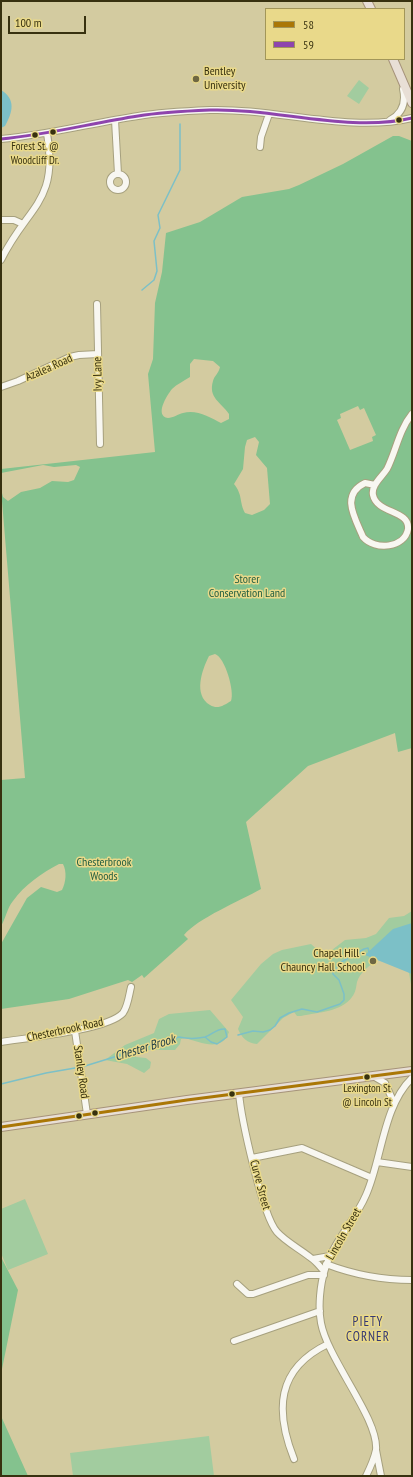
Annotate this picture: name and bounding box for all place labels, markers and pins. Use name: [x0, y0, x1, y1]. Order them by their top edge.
place label: Bentley University: [204, 65, 245, 93]
marker: Bentley University: [191, 74, 201, 84]
unlabelled marker: [394, 115, 404, 125]
unlabelled marker: [48, 127, 58, 137]
marker: Forest St. @ Woodcliff Dr.: [30, 130, 40, 140]
place label: Forest St. @ Woodcliff Dr.: [11, 140, 59, 166]
place label: Chapel Hill - Chauncy Hall School: [281, 947, 365, 975]
marker: Chapel Hill - Chauncy Hall School: [368, 956, 378, 966]
marker: Lexington St @ Lincoln St: [362, 1072, 372, 1082]
place label: Lexington St @ Lincoln St: [342, 1082, 392, 1108]
unlabelled marker: [227, 1089, 237, 1099]
unlabelled marker: [90, 1108, 100, 1118]
unlabelled marker: [74, 1111, 84, 1121]

